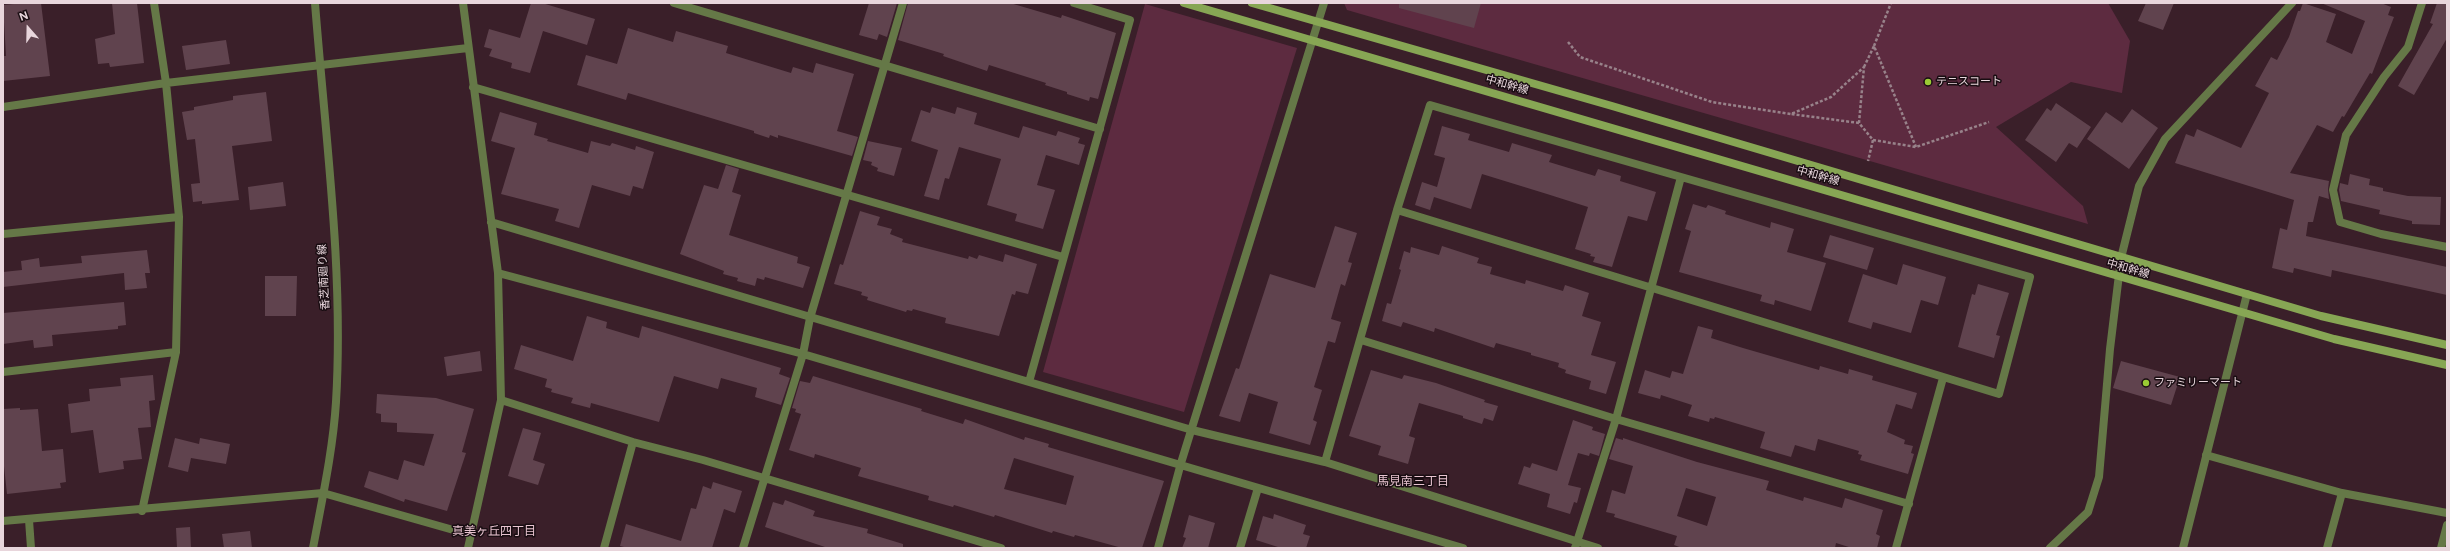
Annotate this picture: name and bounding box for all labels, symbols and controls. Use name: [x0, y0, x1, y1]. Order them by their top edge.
north arrow: [8, 8, 48, 48]
text: N: [17, 9, 30, 24]
street label: 中和幹線: [1484, 73, 1530, 97]
place label: テニスコート: [1936, 75, 2002, 89]
marker: テニスコート: [1923, 77, 1933, 87]
street label: 中和幹線: [1795, 164, 1841, 188]
street label: 香芝南廻り線: [316, 244, 332, 310]
street label: 中和幹線: [2105, 257, 2151, 281]
place label: ファミリーマート: [2154, 376, 2242, 390]
marker: ファミリーマート: [2141, 378, 2151, 388]
district label: 馬見南三丁目: [1377, 474, 1449, 488]
district label: 真美ヶ丘四丁目: [452, 524, 536, 538]

